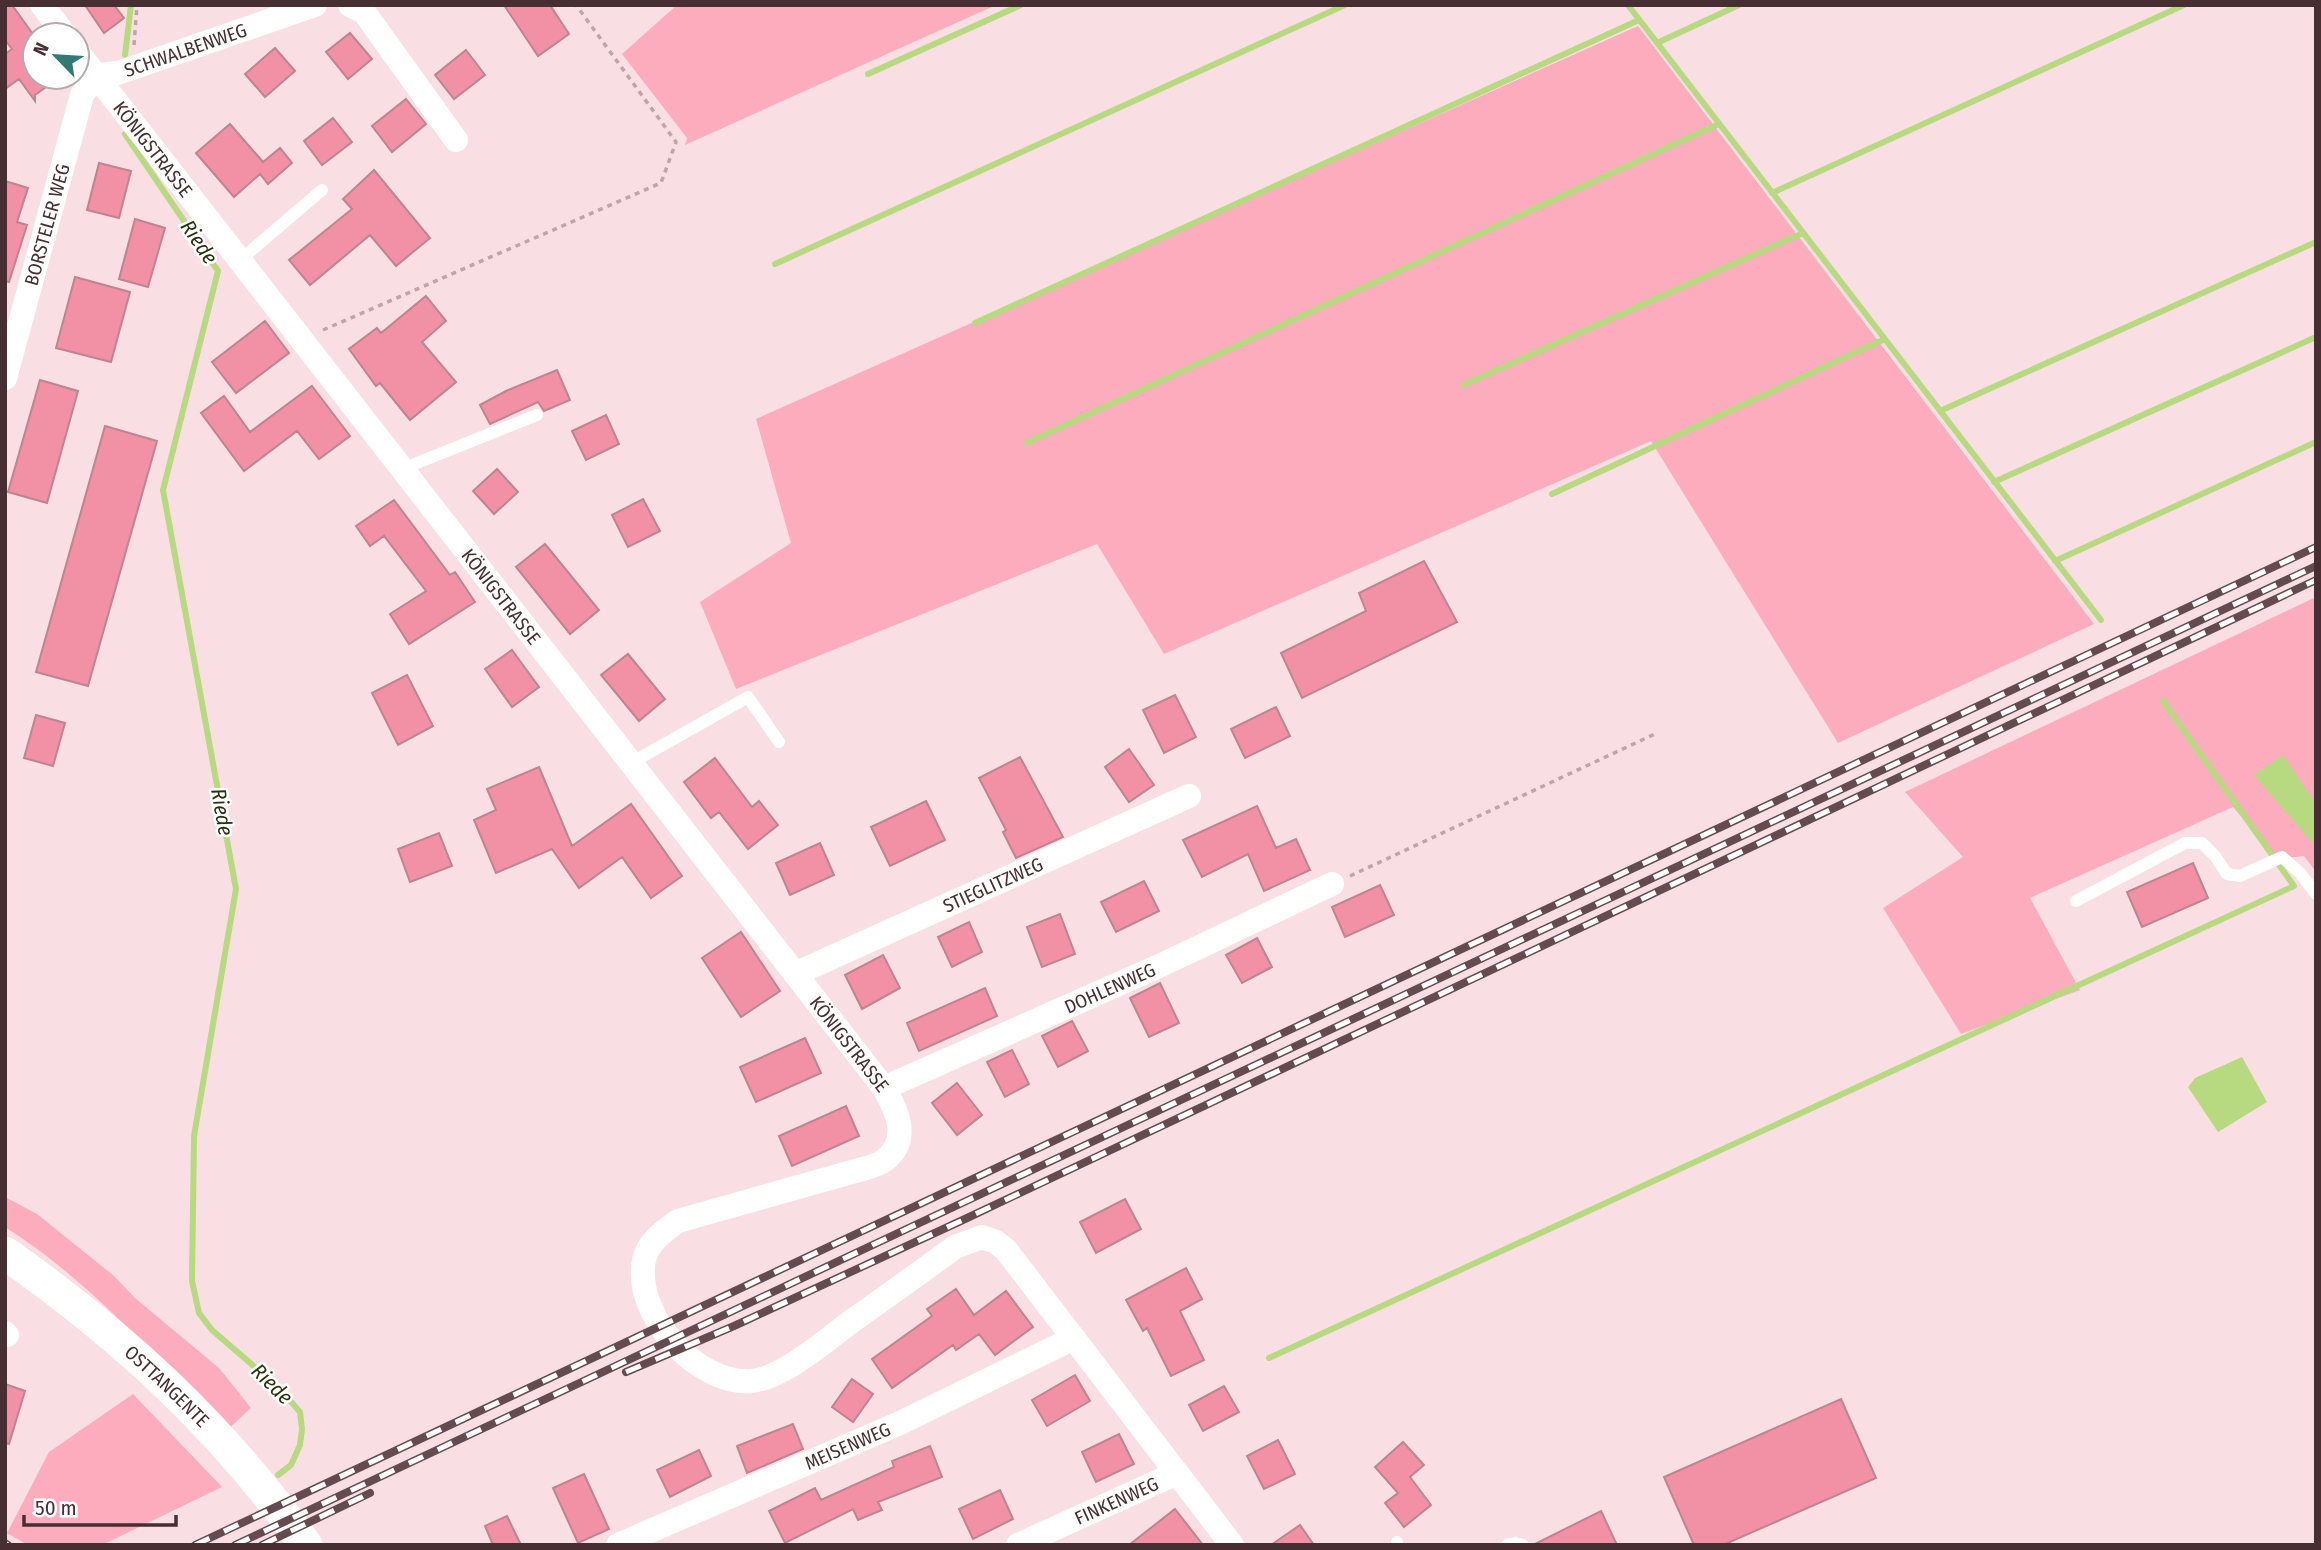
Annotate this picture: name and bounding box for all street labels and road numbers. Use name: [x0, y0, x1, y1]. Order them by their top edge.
street label: SCHWALBENWEG: [121, 18, 250, 82]
street label: KÖNIGSTRASSE: [109, 96, 198, 201]
street label: BORSTELER WEG: [19, 161, 74, 288]
street label: KÖNIGSTRASSE: [457, 544, 546, 649]
street label: STIEGLITZWEG: [939, 852, 1046, 917]
street label: DOHLENWEG: [1061, 958, 1159, 1018]
street label: KÖNIGSTRASSE: [805, 991, 894, 1096]
street label: OSTTANGENTE: [120, 1340, 214, 1432]
street label: MEISENWEG: [801, 1417, 894, 1474]
street label: FINKENWEG: [1071, 1472, 1162, 1529]

